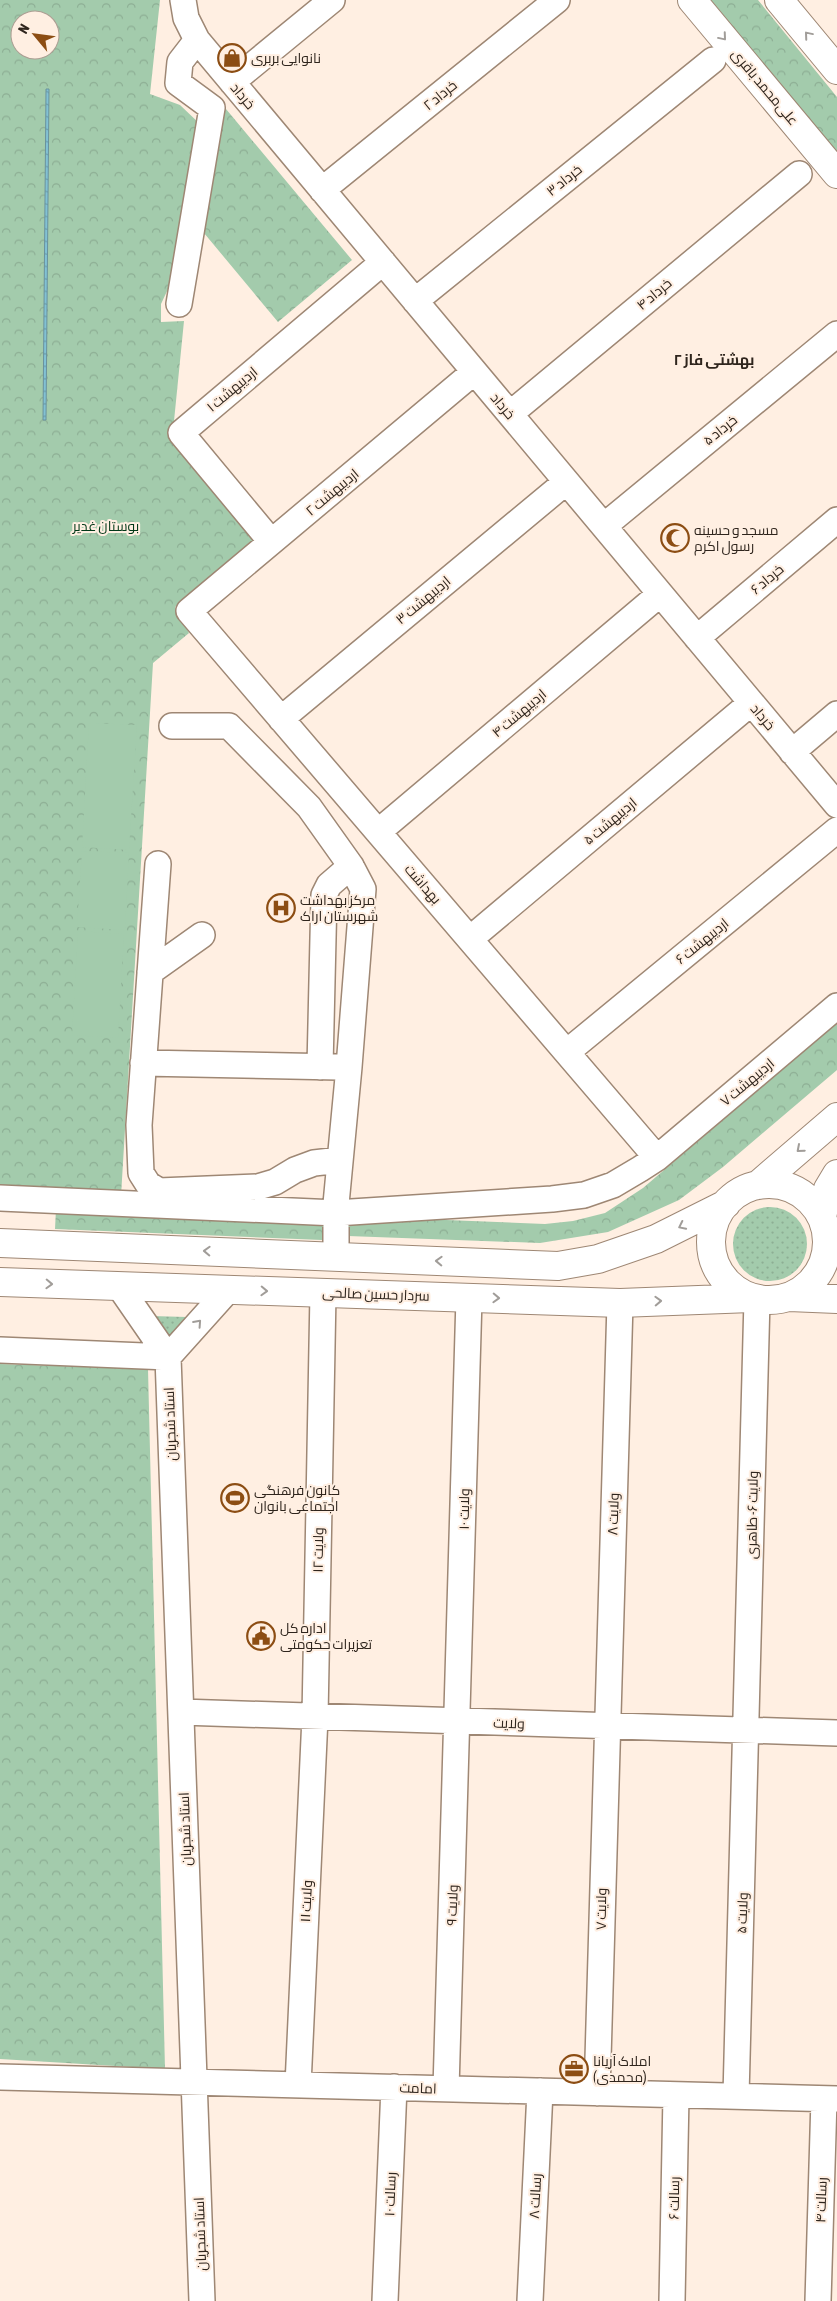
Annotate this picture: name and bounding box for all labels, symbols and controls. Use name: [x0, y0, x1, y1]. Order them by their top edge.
north arrow: [10, 10, 60, 60]
text: N: [15, 21, 33, 36]
one-way arrow: [718, 32, 727, 41]
one-way arrow: [806, 32, 814, 41]
shop icon: نانوایی بربری: [217, 43, 247, 73]
street label: علی‌محمد باقری: [729, 46, 801, 128]
place label: نانوایی بربری: [251, 50, 321, 66]
street label: خرداد ۲: [420, 77, 460, 113]
street label: خرداد: [227, 80, 259, 112]
street label: خرداد ۳: [543, 161, 585, 199]
street label: خرداد ۴: [633, 275, 675, 313]
district label: بهشتی فاز ۲: [673, 351, 755, 369]
street label: اردیبهشت ۱: [203, 363, 261, 415]
street label: خرداد: [487, 390, 519, 422]
street label: خرداد ۵: [700, 412, 740, 448]
street label: اردیبهشت ۲: [302, 465, 362, 519]
park label: بوستان غدیر: [72, 518, 139, 534]
place label: مسجد و حسینه رسول اکرم: [694, 522, 779, 556]
mosque icon: مسجد و حسینه رسول اکرم: [660, 523, 690, 553]
street label: خرداد ۶: [747, 561, 787, 597]
street label: اردیبهشت ۳: [393, 573, 453, 627]
street label: اردیبهشت ۴: [489, 686, 549, 740]
street label: خرداد: [747, 701, 779, 733]
street label: اردیبهشت ۵: [580, 794, 640, 848]
street label: بهداشت: [401, 861, 445, 907]
place label: مرکز بهداشت شهرستان اراک: [300, 892, 378, 924]
hospital icon: مرکز بهداشت شهرستان اراک: [266, 893, 296, 923]
street label: اردیبهشت ۶: [672, 915, 732, 967]
street label: اردیبهشت ۷: [717, 1055, 777, 1109]
one-way arrow: [797, 1143, 806, 1152]
one-way arrow: [678, 1220, 687, 1230]
one-way arrow: [203, 1246, 211, 1257]
one-way arrow: [435, 1255, 443, 1266]
one-way arrow: [45, 1278, 53, 1289]
street label: سردار حسین صالحی: [322, 1284, 430, 1304]
one-way arrow: [260, 1285, 268, 1296]
one-way arrow: [492, 1293, 500, 1304]
one-way arrow: [655, 1296, 663, 1306]
one-way arrow: [192, 1320, 201, 1329]
street label: استاد شجریان: [161, 1387, 179, 1461]
street label: ولایت ۶- طاهری: [743, 1471, 761, 1559]
place label: کانون فرهنگی اجتماعی بانوان: [254, 1482, 340, 1514]
sports icon: کانون فرهنگی اجتماعی بانوان: [220, 1483, 250, 1513]
street label: ولایت ۱۰: [456, 1488, 472, 1530]
street label: ولایت ۸: [604, 1492, 622, 1536]
street label: ولایت ۱۲: [310, 1527, 326, 1573]
place label: اداره کل تعزیرات حکومتی: [280, 1620, 372, 1652]
public building icon: اداره کل تعزیرات حکومتی: [246, 1621, 276, 1651]
street label: ولایت: [493, 1714, 525, 1732]
street label: استاد شجریان: [176, 1792, 194, 1866]
street label: ولایت ۱۱: [297, 1879, 315, 1923]
street label: ولایت ۹: [443, 1884, 461, 1926]
street label: ولایت ۷: [593, 1888, 609, 1930]
street label: ولایت ۵: [733, 1892, 751, 1934]
place label: املاک آریانا (محمدی): [593, 2053, 651, 2085]
office icon: املاک آریانا (محمدی): [559, 2054, 589, 2084]
street label: امامت: [399, 2079, 437, 2097]
street label: رسالت ۱۰: [381, 2172, 399, 2216]
street label: رسالت ۸: [526, 2173, 544, 2219]
street label: رسالت ۶: [666, 2176, 682, 2220]
street label: رسالت ۴: [812, 2177, 830, 2223]
street label: استاد شجریان: [191, 2197, 209, 2271]

